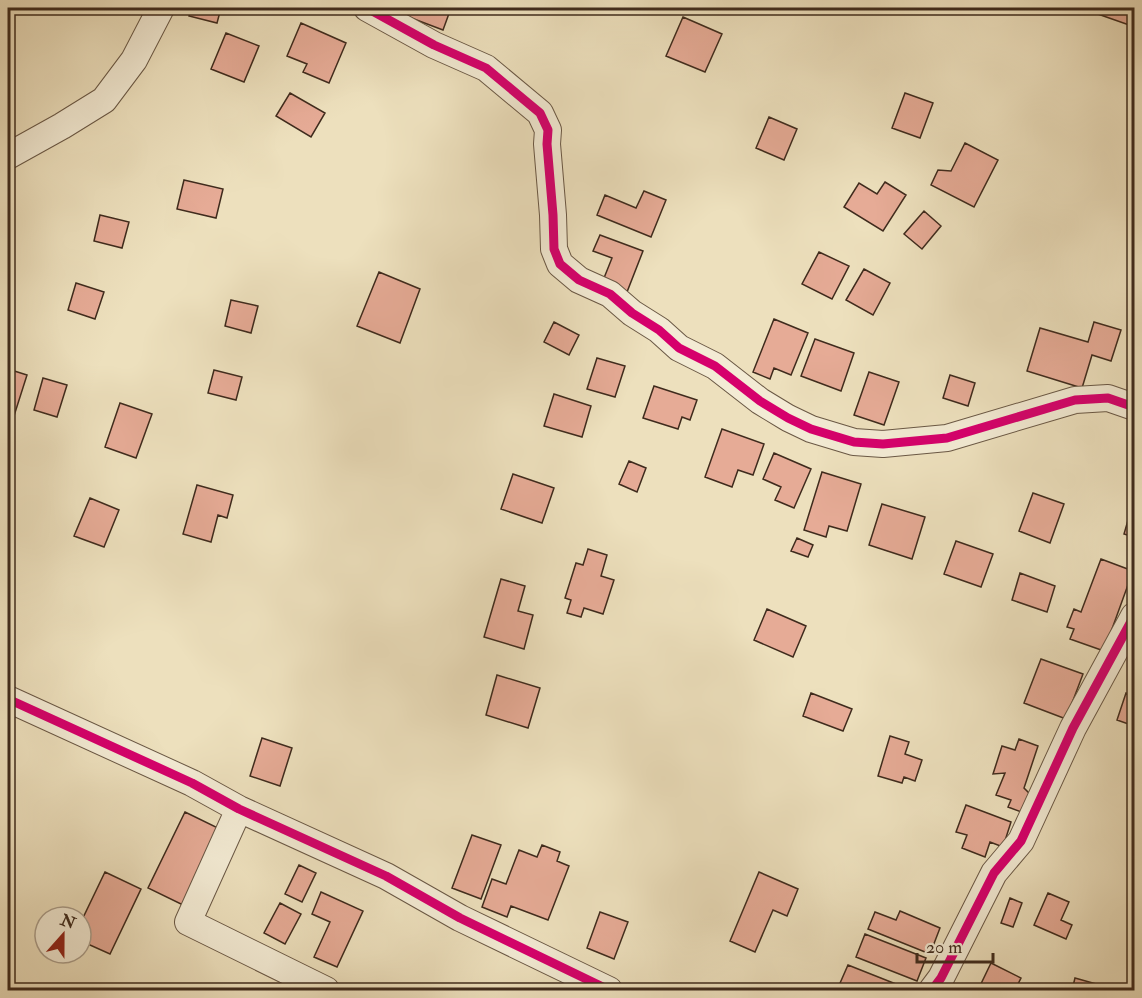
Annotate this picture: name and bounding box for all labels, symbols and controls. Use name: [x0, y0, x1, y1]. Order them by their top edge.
north arrow: [33, 905, 93, 965]
text: N: [57, 910, 79, 934]
scale bar: [917, 926, 994, 964]
text: 20 m: [926, 936, 962, 959]

